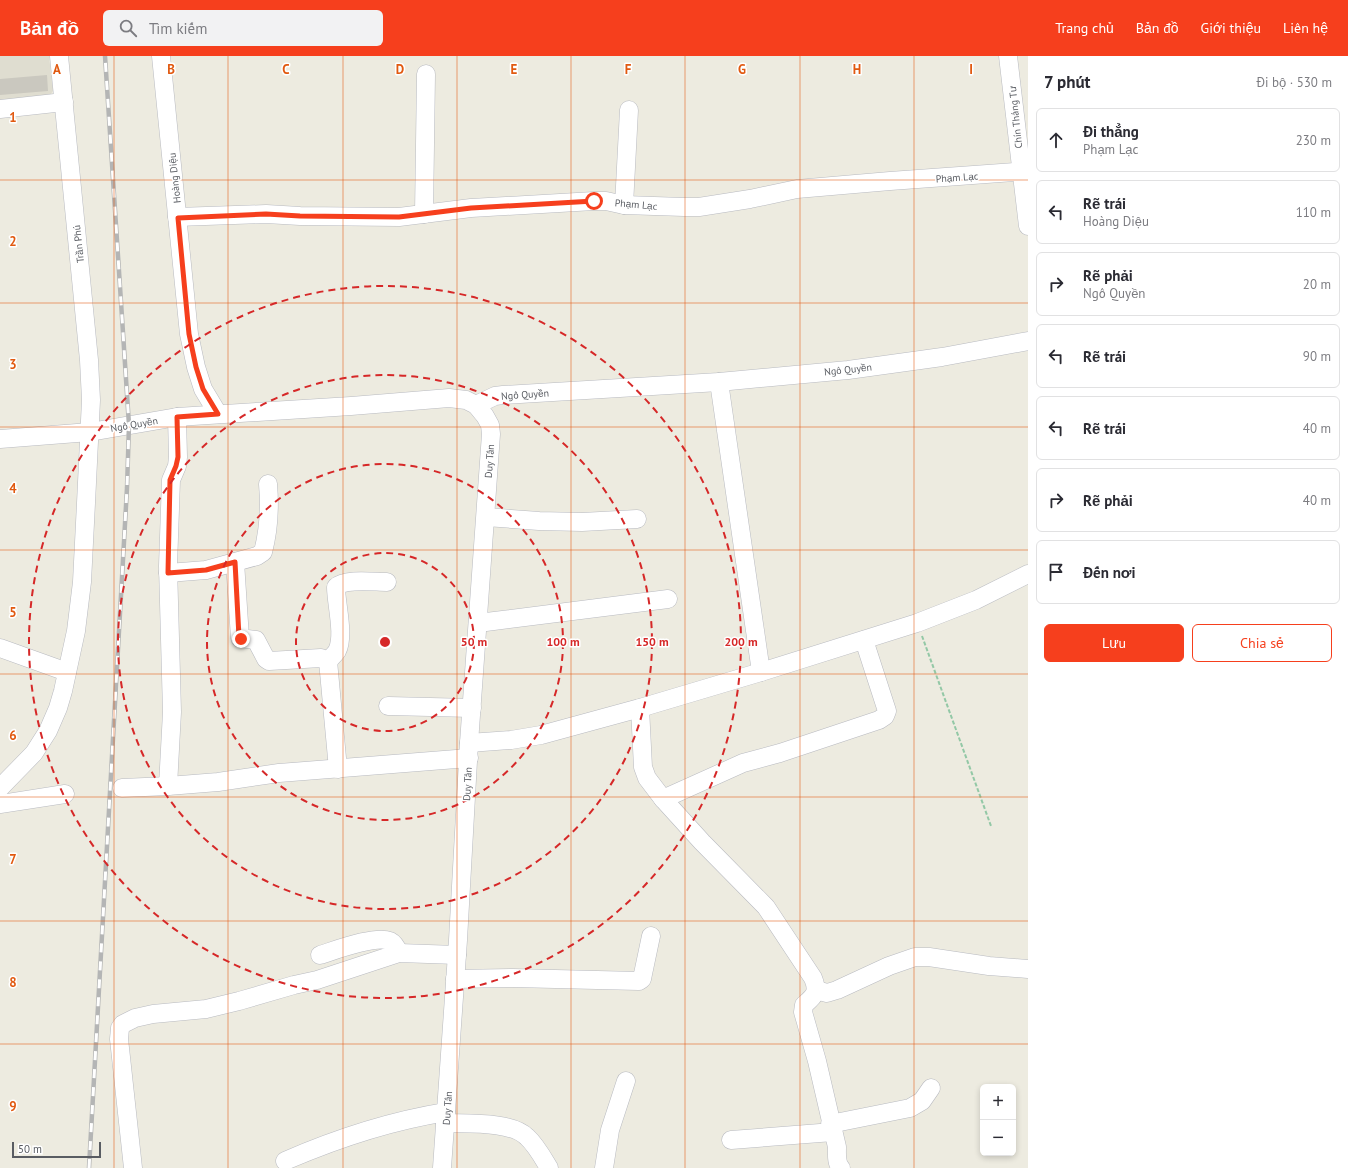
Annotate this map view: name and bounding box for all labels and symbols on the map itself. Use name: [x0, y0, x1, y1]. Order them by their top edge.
text: A: [53, 61, 61, 78]
text: B: [167, 61, 175, 78]
text: C: [282, 61, 290, 78]
text: D: [396, 61, 404, 78]
text: E: [511, 61, 518, 78]
text: F: [625, 61, 632, 78]
text: G: [738, 61, 746, 78]
text: H: [853, 61, 861, 78]
text: I: [969, 61, 973, 78]
street label: Chín Tháng Tư: [1006, 85, 1025, 149]
text: 1: [9, 109, 17, 126]
street label: Hoàng Diệu: [165, 152, 184, 204]
street label: Phạm Lạc: [935, 169, 979, 185]
route start: [585, 192, 603, 210]
street label: Phạm Lạc: [614, 196, 658, 213]
street label: Trần Phú: [70, 224, 87, 264]
text: 2: [9, 233, 17, 250]
text: 3: [9, 356, 17, 373]
street label: Ngô Quyền: [823, 361, 873, 378]
street label: Ngô Quyền: [501, 386, 549, 403]
street label: Ngô Quyền: [109, 414, 159, 435]
street label: Duy Tân: [482, 444, 497, 478]
text: 4: [9, 480, 17, 497]
text: 5: [9, 604, 17, 621]
route end: [232, 630, 250, 648]
text: 50 m: [461, 634, 487, 649]
text: 100 m: [546, 634, 580, 649]
text: 150 m: [635, 634, 669, 649]
text: 200 m: [724, 634, 758, 649]
centre of rings: [378, 635, 392, 649]
text: 6: [9, 727, 17, 744]
street label: Duy Tân: [460, 767, 475, 801]
text: 7: [9, 851, 17, 868]
text: 8: [9, 974, 17, 991]
street label: Duy Tân: [440, 1091, 455, 1125]
text: 9: [9, 1098, 17, 1115]
scale bar: [12, 1140, 101, 1159]

